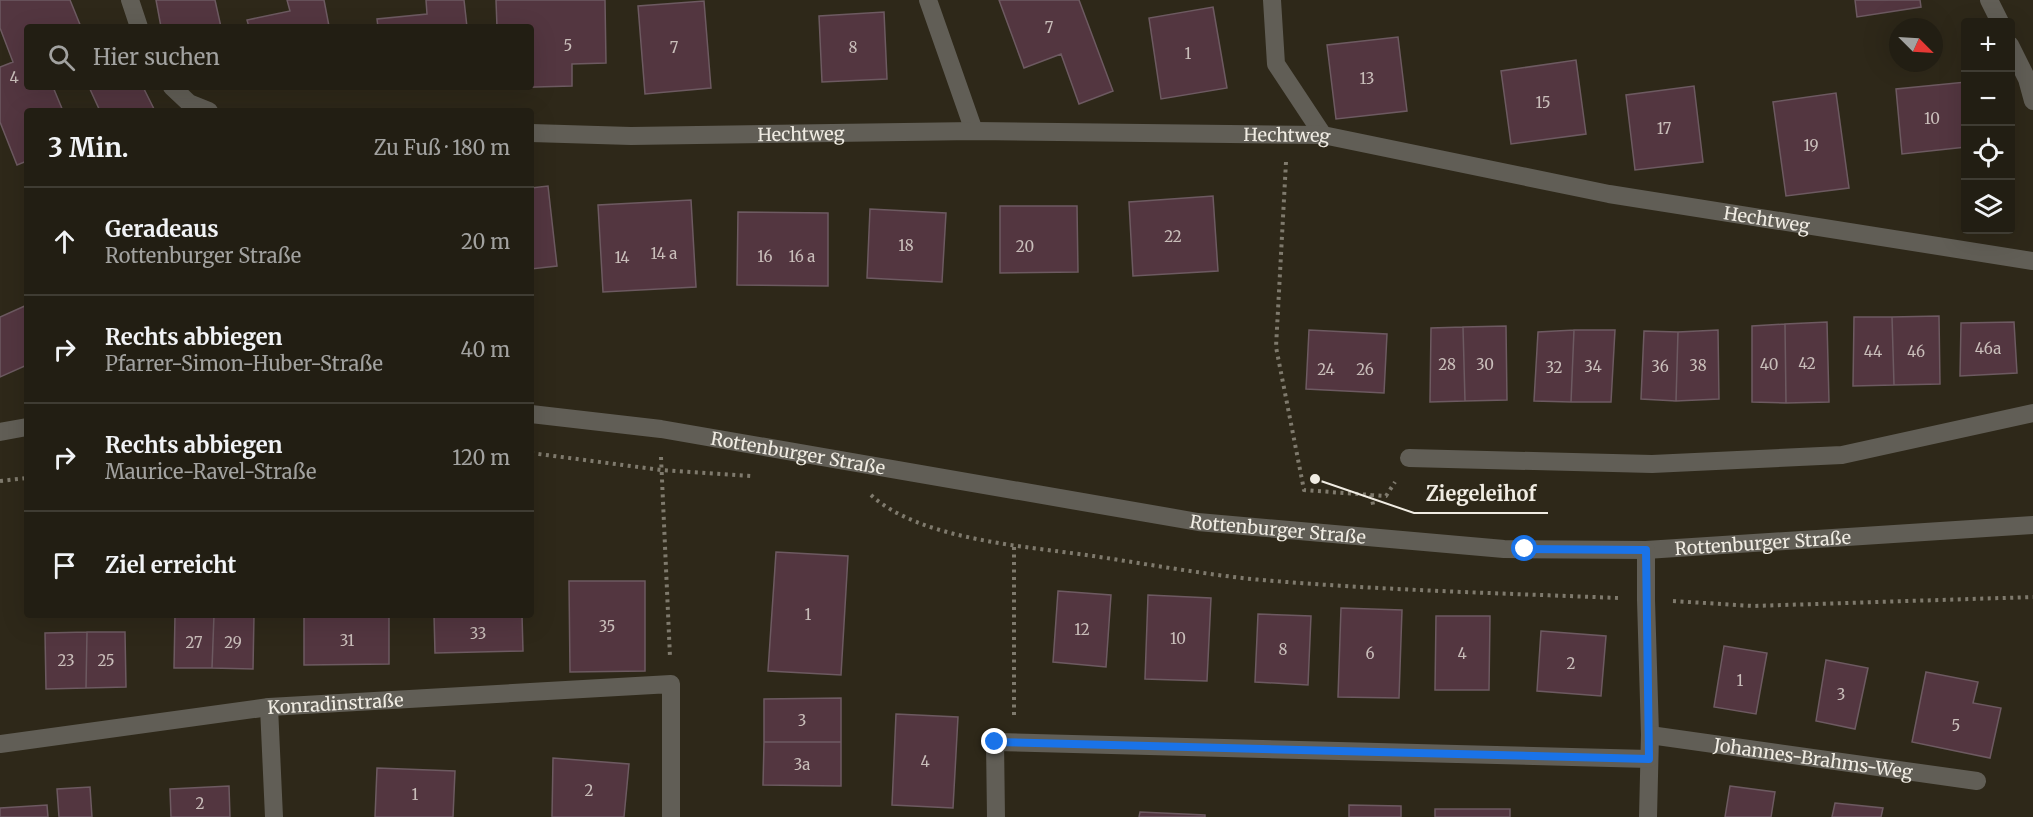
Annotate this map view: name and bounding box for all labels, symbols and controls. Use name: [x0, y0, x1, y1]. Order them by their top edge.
house number: 7: [1045, 18, 1054, 37]
north arrow: [1889, 18, 1943, 72]
map controls: [1961, 18, 2015, 234]
button: +: [1961, 18, 2015, 72]
search box: [24, 24, 534, 90]
house number: 5: [564, 36, 572, 55]
house number: 7: [670, 38, 679, 57]
house number: 8: [849, 38, 858, 57]
icon: search: [45, 41, 78, 74]
text: Hier suchen: [93, 43, 220, 71]
house number: 1: [1185, 44, 1192, 63]
house number: 4: [9, 68, 19, 87]
house number: 13: [1360, 69, 1374, 88]
button: −: [1961, 72, 2015, 126]
house number: 15: [1535, 93, 1551, 112]
house number: 10: [1924, 109, 1940, 128]
house number: 17: [1657, 119, 1672, 138]
street label: Hechtweg: [757, 121, 845, 146]
street label: Hechtweg: [1243, 123, 1333, 148]
button: locate: [1961, 126, 2015, 180]
text: 3 Min.: [48, 131, 129, 164]
text: Zu Fuß · 180 m: [374, 135, 510, 160]
house number: 19: [1803, 136, 1819, 155]
button: layers: [1961, 180, 2015, 234]
street label: Hechtweg: [1722, 201, 1812, 237]
text: Geradeaus: [105, 215, 219, 243]
icon: ahead: [48, 225, 81, 258]
house number: 22: [1164, 227, 1182, 246]
text: 20 m: [461, 229, 510, 254]
house number: 18: [898, 236, 914, 255]
house number: 20: [1016, 237, 1034, 256]
text: Rottenburger Straße: [105, 243, 301, 268]
house number: 14 a: [651, 244, 677, 263]
house number: 16: [757, 247, 773, 266]
house number: 16 a: [789, 247, 815, 266]
house number: 14: [614, 248, 630, 267]
text: Rechts abbiegen: [105, 323, 282, 351]
icon: right: [48, 333, 81, 366]
text: 40 m: [460, 337, 510, 362]
house number: 46a: [1975, 339, 2001, 358]
house number: 44: [1864, 342, 1882, 361]
house number: 46: [1907, 342, 1925, 361]
text: Pfarrer-Simon-Huber-Straße: [105, 351, 383, 376]
house number: 42: [1798, 354, 1816, 373]
house number: 28: [1438, 355, 1456, 374]
house number: 30: [1476, 355, 1494, 374]
house number: 40: [1760, 355, 1778, 374]
house number: 38: [1689, 356, 1707, 375]
house number: 34: [1584, 357, 1602, 376]
house number: 36: [1651, 357, 1669, 376]
house number: 32: [1545, 358, 1563, 377]
house number: 24: [1317, 360, 1335, 379]
house number: 26: [1356, 360, 1374, 379]
street label: Rottenburger Straße: [709, 426, 887, 479]
text: Rechts abbiegen: [105, 431, 282, 459]
icon: right: [48, 441, 81, 474]
text: 120 m: [452, 445, 510, 470]
text: Maurice-Ravel-Straße: [105, 459, 316, 484]
callout: Ziegeleihof: [1414, 475, 1548, 513]
text: Ziegeleihof: [1426, 481, 1537, 506]
street label: Rottenburger Straße: [1188, 509, 1367, 548]
street label: Rottenburger Straße: [1674, 525, 1852, 560]
route start: [1511, 535, 1537, 561]
icon: arrive: [48, 549, 81, 582]
text: Ziel erreicht: [105, 551, 236, 579]
house number: 1: [805, 605, 812, 624]
house number: 35: [599, 617, 615, 636]
house number: 12: [1074, 620, 1090, 639]
house number: 33: [470, 624, 486, 643]
house number: 10: [1170, 629, 1186, 648]
house number: 31: [340, 631, 355, 650]
house number: 27: [186, 633, 203, 652]
house number: 29: [224, 633, 242, 652]
house number: 8: [1279, 640, 1288, 659]
house number: 6: [1365, 644, 1375, 663]
house number: 4: [1457, 644, 1467, 663]
house number: 23: [58, 651, 74, 670]
house number: 25: [97, 651, 115, 670]
house number: 2: [1567, 654, 1576, 673]
house number: 1: [1737, 671, 1744, 690]
house number: 3: [1837, 685, 1845, 704]
street label: Konradinstraße: [267, 688, 404, 719]
house number: 3: [798, 711, 806, 730]
house number: 5: [1952, 716, 1960, 735]
route end: [981, 728, 1007, 754]
street label: Johannes-Brahms-Weg: [1711, 732, 1914, 783]
house number: 4: [920, 752, 930, 771]
house number: 3a: [794, 755, 810, 774]
house number: 2: [585, 781, 594, 800]
house number: 1: [412, 785, 419, 804]
house number: 2: [196, 794, 205, 813]

